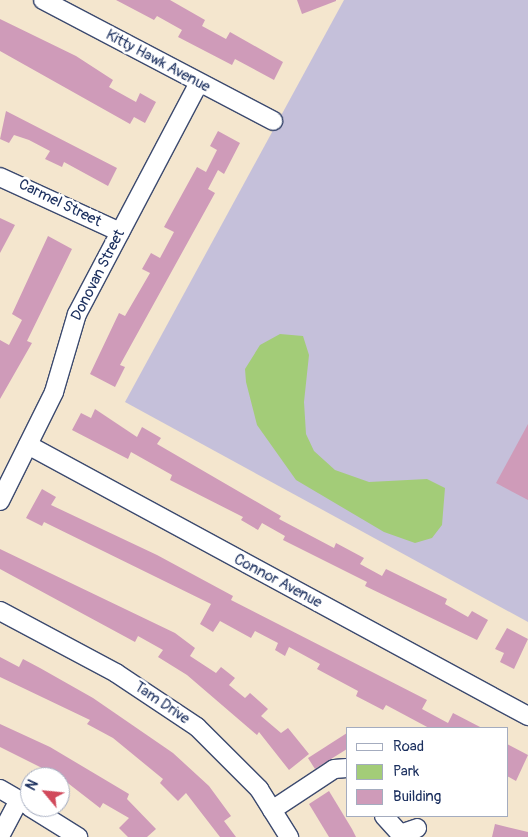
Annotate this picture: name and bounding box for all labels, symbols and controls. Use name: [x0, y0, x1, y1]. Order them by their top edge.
street label: Kitty Hawk Avenue: [103, 26, 213, 96]
street label: Carmel Street: [16, 175, 104, 231]
street label: Donovan Street: [67, 226, 129, 324]
street label: Connor Avenue: [231, 550, 325, 612]
street label: Tam Drive: [131, 678, 193, 728]
legend: [346, 727, 508, 817]
text: Road: [393, 737, 424, 756]
text: Park: [393, 762, 419, 781]
north arrow: [20, 767, 70, 817]
text: N: [22, 777, 42, 793]
text: Building: [393, 787, 441, 806]

